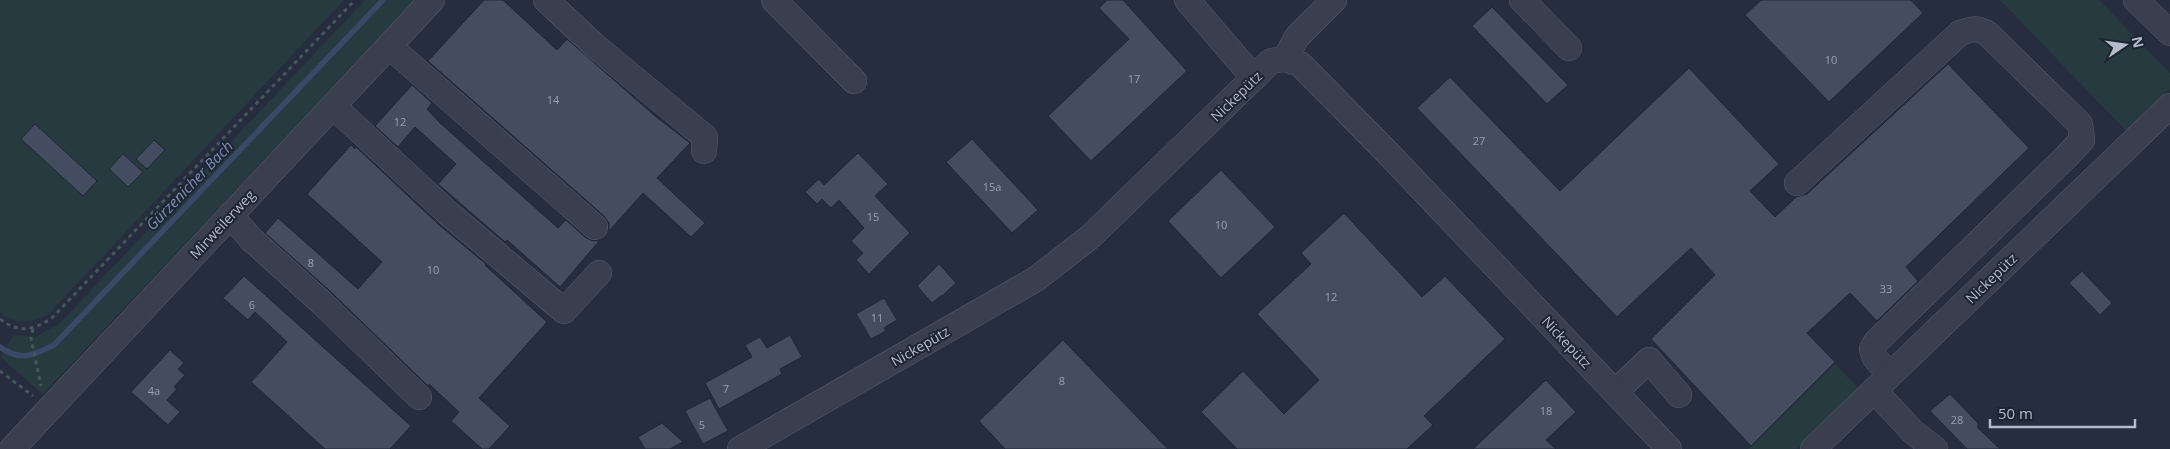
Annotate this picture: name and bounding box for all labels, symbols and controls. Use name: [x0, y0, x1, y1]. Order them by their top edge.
north arrow: [2100, 20, 2150, 70]
text: N: [2128, 34, 2149, 50]
house number: 10: [1825, 52, 1837, 67]
street label: Nickepütz: [1206, 66, 1266, 125]
house number: 17: [1128, 71, 1140, 86]
house number: 14: [547, 92, 560, 107]
house number: 12: [394, 114, 406, 129]
house number: 27: [1473, 133, 1485, 148]
water label: Gürzenicher Bach: [141, 136, 237, 234]
house number: 15a: [983, 179, 1001, 194]
street label: Mirweilerweg: [185, 185, 259, 262]
house number: 15: [867, 209, 879, 224]
house number: 10: [1215, 217, 1227, 232]
street label: Nickepütz: [1961, 248, 2021, 307]
house number: 8: [308, 255, 314, 270]
house number: 10: [427, 262, 439, 277]
house number: 33: [1880, 281, 1892, 296]
house number: 12: [1325, 289, 1337, 304]
house number: 6: [249, 297, 255, 312]
house number: 11: [871, 310, 883, 325]
street label: Nickepütz: [1538, 312, 1596, 372]
street label: Nickepütz: [887, 321, 953, 370]
house number: 8: [1059, 373, 1065, 388]
house number: 7: [723, 381, 729, 396]
house number: 4a: [148, 383, 160, 398]
scale bar: [1990, 396, 2135, 428]
house number: 18: [1540, 403, 1552, 418]
text: 50 m: [1998, 403, 2033, 423]
house number: 28: [1951, 412, 1963, 427]
house number: 5: [699, 417, 705, 432]

